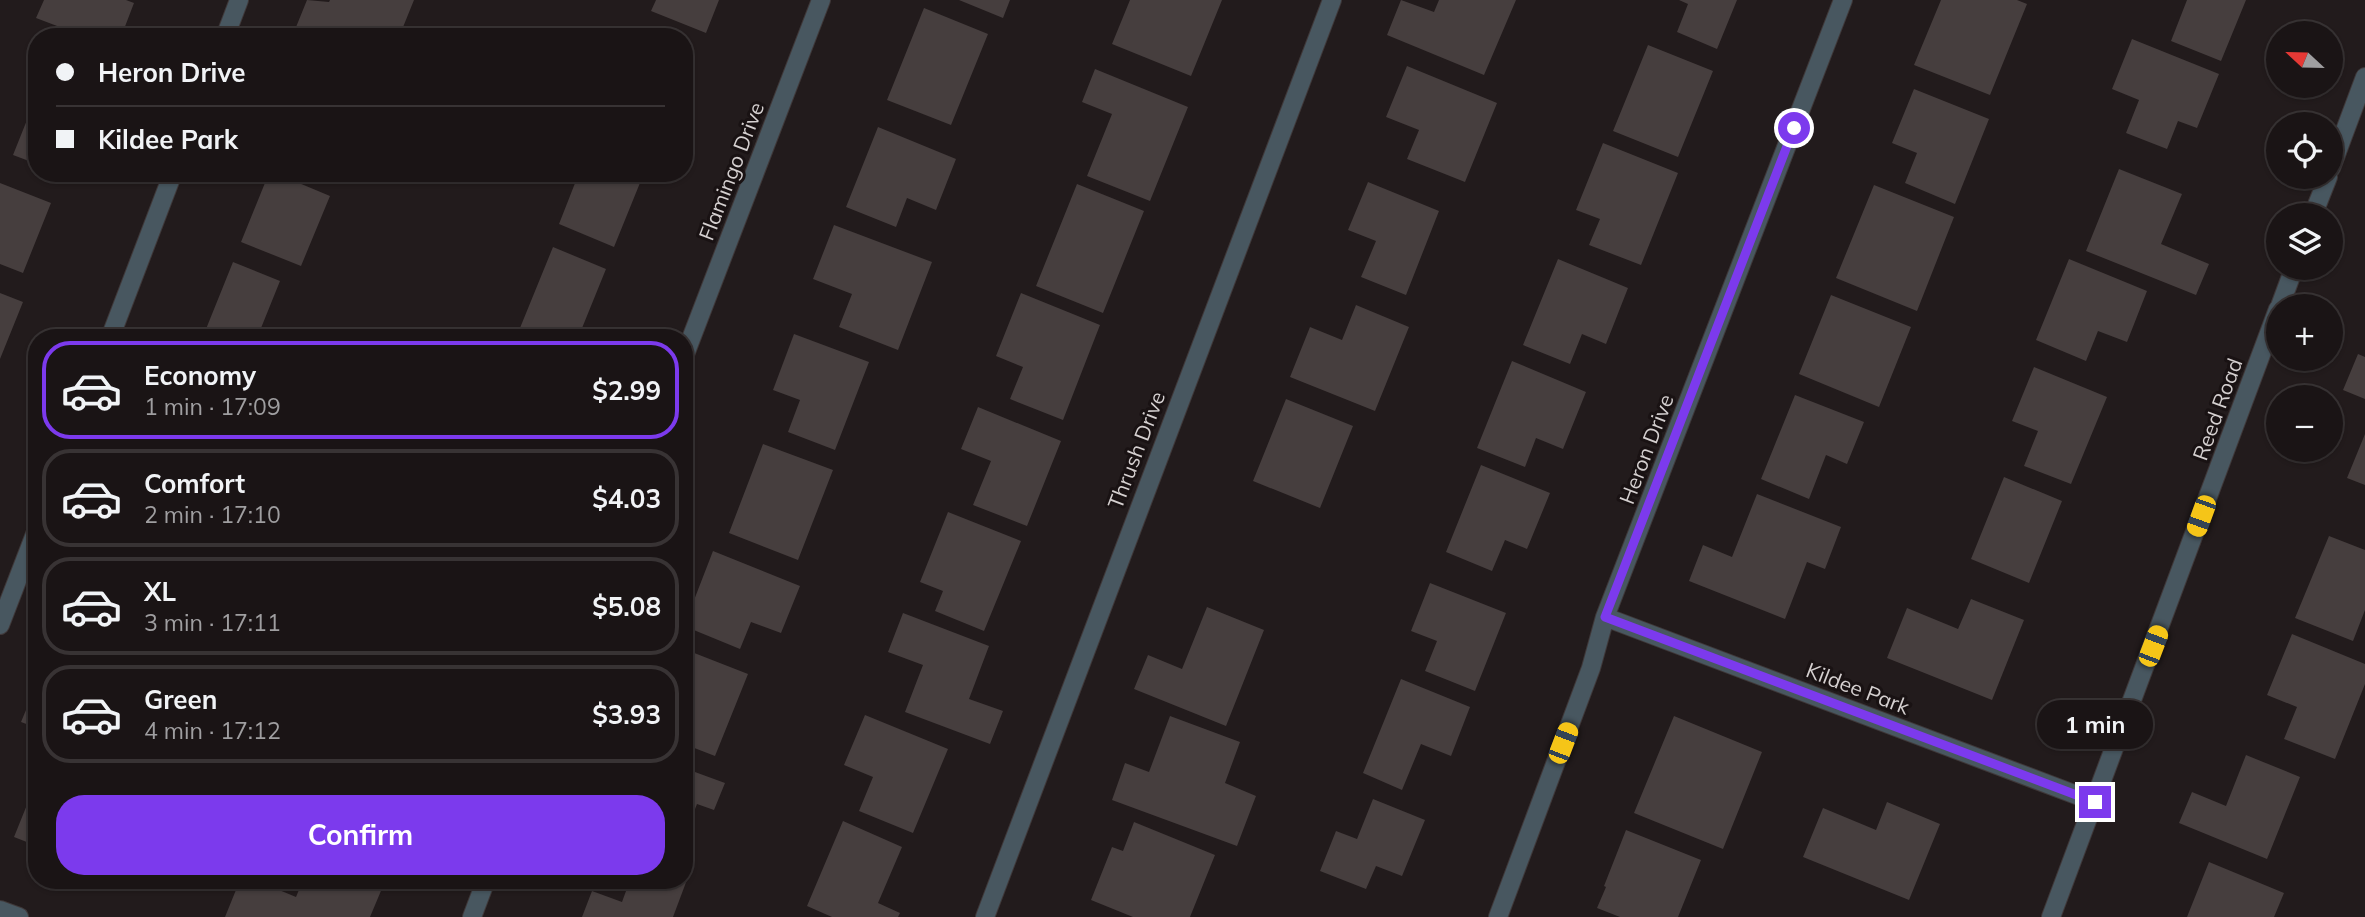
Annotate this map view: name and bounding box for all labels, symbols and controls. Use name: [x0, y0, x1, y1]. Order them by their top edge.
north arrow: [2266, 21, 2343, 98]
map controls: [2266, 21, 2343, 462]
text: Heron Drive: [98, 56, 246, 89]
street label: Flamingo Drive: [693, 98, 769, 244]
route start: [1778, 112, 1810, 144]
button: locate: [2266, 112, 2343, 189]
text: Kildee Park: [98, 123, 238, 156]
button: layers: [2266, 203, 2343, 280]
button: +: [2266, 294, 2343, 371]
street label: Reed Road: [2187, 354, 2247, 464]
icon: car: [60, 359, 123, 422]
text: Economy: [144, 359, 256, 392]
text: $2.99: [592, 374, 661, 407]
button: −: [2266, 385, 2343, 462]
street label: Thrush Drive: [1102, 388, 1170, 512]
street label: Heron Drive: [1613, 390, 1679, 508]
text: 1 min · 17:09: [144, 392, 281, 421]
icon: car: [60, 467, 123, 530]
text: Comfort: [144, 467, 245, 500]
text: $4.03: [592, 482, 661, 515]
car: [2184, 493, 2219, 539]
text: 2 min · 17:10: [144, 500, 281, 529]
icon: car: [60, 575, 123, 638]
text: XL: [144, 575, 176, 608]
text: $5.08: [592, 590, 661, 623]
text: 3 min · 17:11: [144, 608, 281, 637]
car: [2136, 623, 2171, 669]
street label: Kildee Park: [1803, 656, 1913, 720]
icon: car: [60, 683, 123, 746]
text: Green: [144, 683, 217, 716]
text: $3.93: [592, 698, 661, 731]
callout: 1 min: [2037, 700, 2153, 750]
text: 1 min: [2065, 710, 2125, 739]
text: 4 min · 17:12: [144, 716, 281, 745]
car: [1546, 720, 1581, 766]
route end: [2079, 786, 2111, 818]
button: Confirm: [56, 795, 665, 875]

